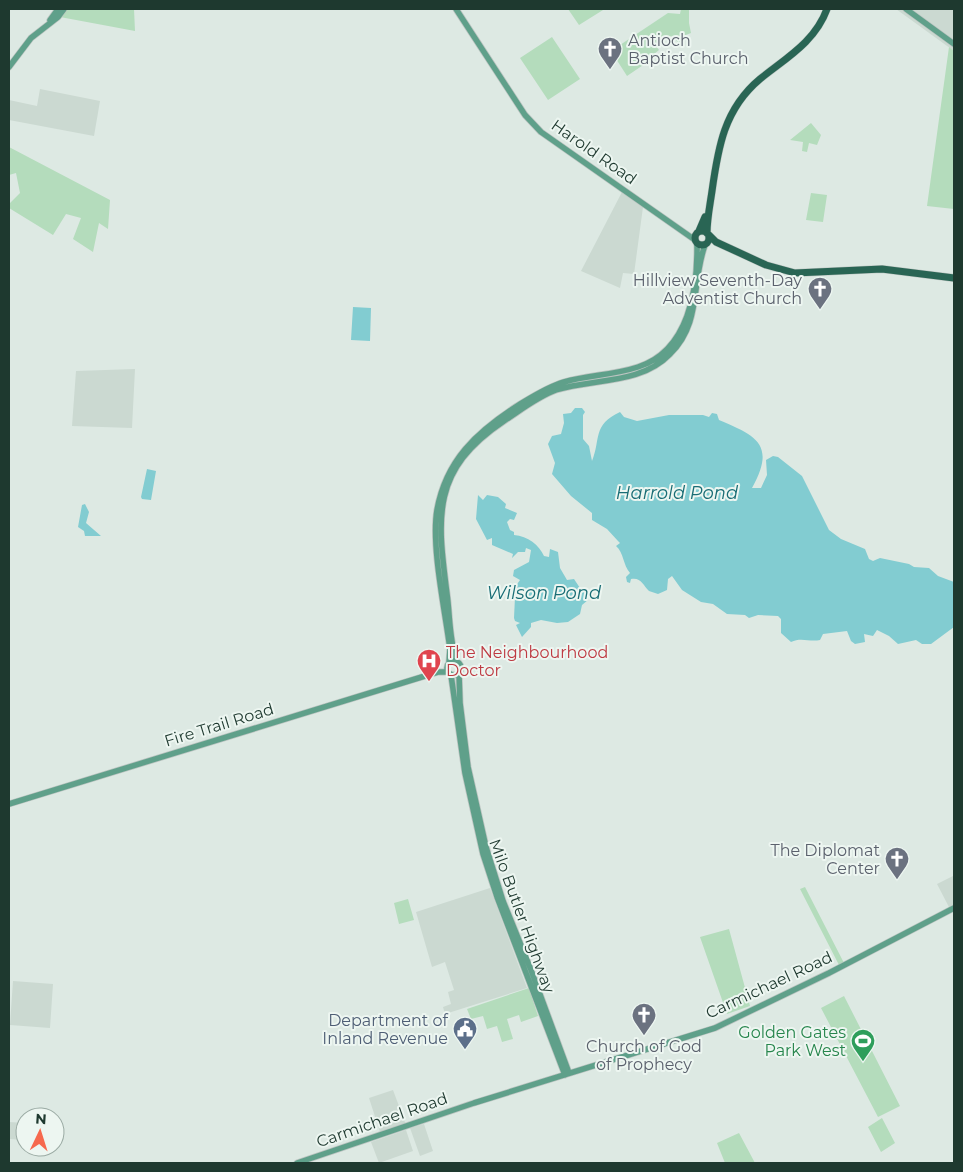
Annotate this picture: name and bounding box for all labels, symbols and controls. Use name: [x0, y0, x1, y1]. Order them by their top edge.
place label: Antioch Baptist Church: [628, 31, 748, 68]
church icon: Antioch Baptist Church: [597, 36, 623, 70]
street label: Harold Road: [548, 116, 640, 188]
place label: Hillview Seventh-Day Adventist Church: [633, 271, 802, 308]
church icon: Hillview Seventh-Day Adventist Church: [807, 276, 833, 310]
water label: Harrold Pond: [616, 482, 739, 504]
water label: Wilson Pond: [487, 582, 602, 604]
place label: The Neighbourhood Doctor: [446, 643, 608, 680]
hospital icon: The Neighbourhood Doctor: [416, 648, 442, 682]
street label: Fire Trail Road: [162, 699, 276, 751]
street label: Milo Butler Highway: [485, 836, 559, 996]
place label: The Diplomat Center: [771, 841, 880, 878]
church icon: The Diplomat Center: [884, 846, 910, 880]
street label: Carmichael Road: [703, 947, 835, 1023]
church icon: Church of God of Prophecy: [631, 1002, 657, 1036]
place label: Department of Inland Revenue: [322, 1011, 449, 1048]
public building icon: Department of Inland Revenue: [452, 1016, 478, 1050]
place label: Golden Gates Park West: [738, 1023, 846, 1060]
sports icon: Golden Gates Park West: [850, 1028, 876, 1062]
place label: Church of God of Prophecy: [586, 1037, 702, 1074]
street label: Carmichael Road: [314, 1089, 450, 1151]
north arrow: [15, 1107, 65, 1157]
text: N: [35, 1110, 47, 1128]

